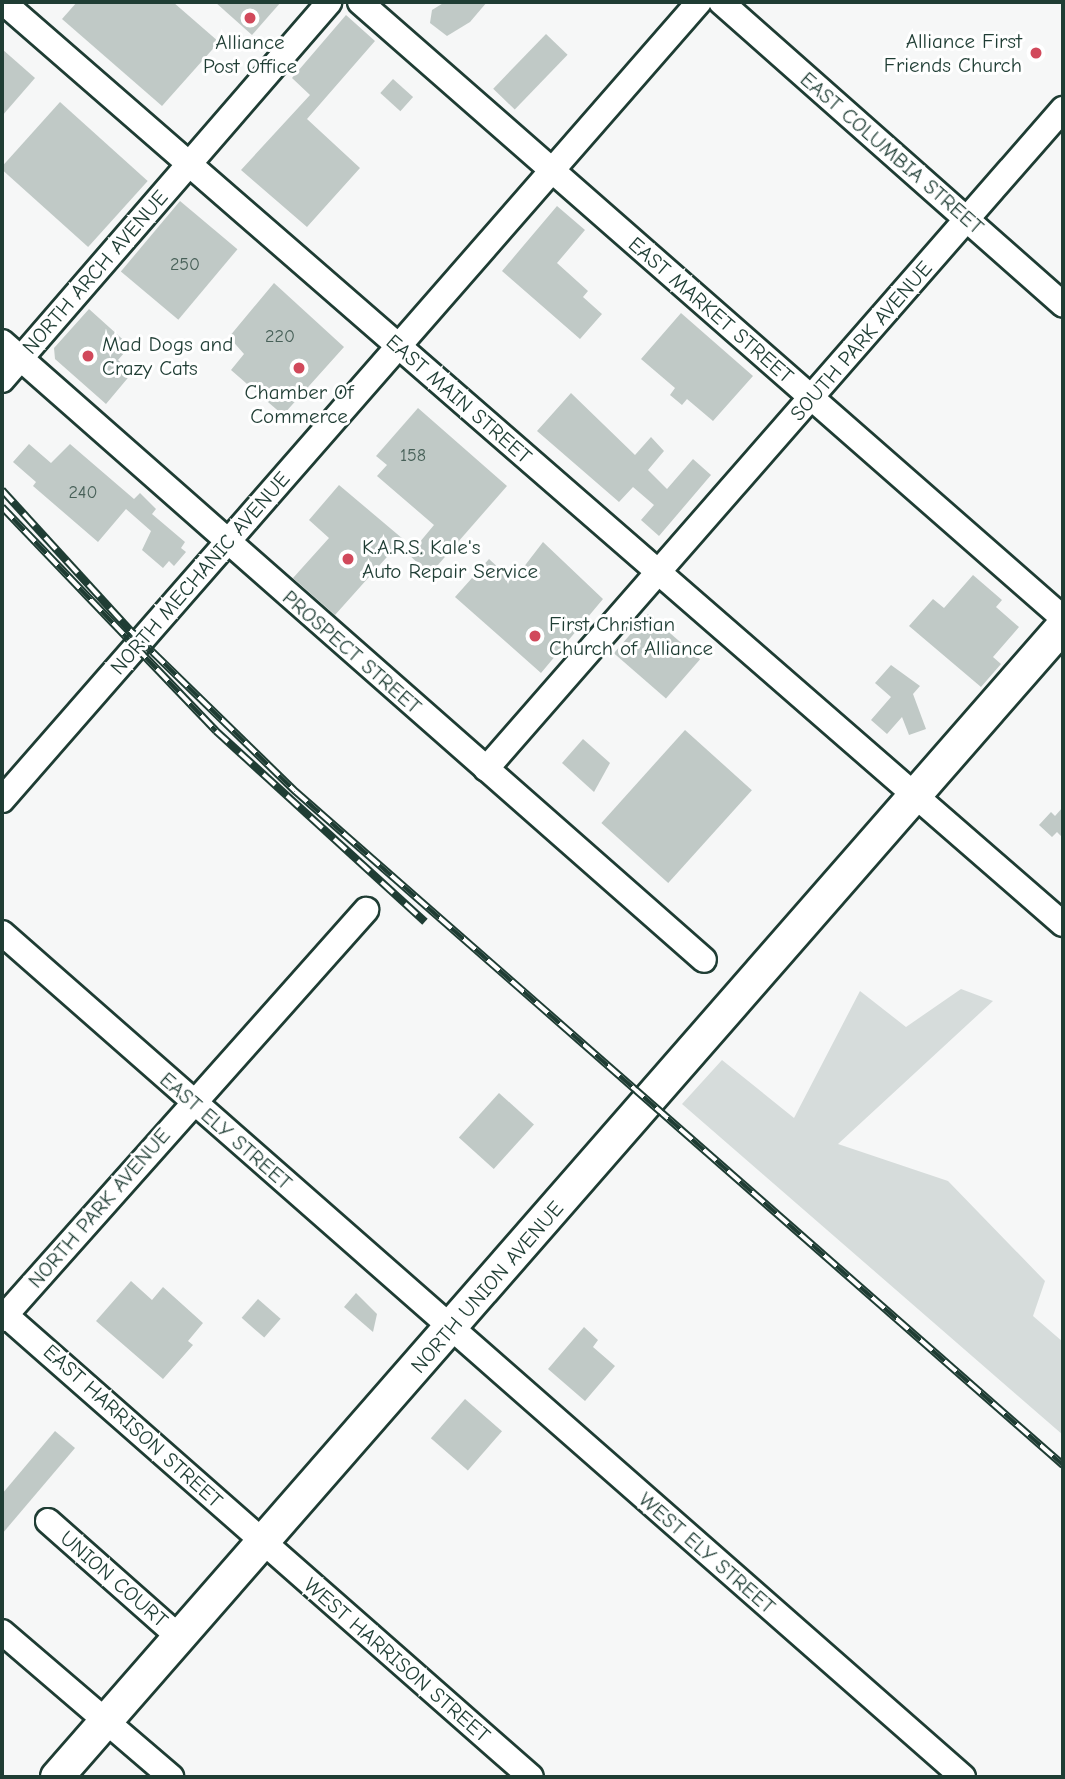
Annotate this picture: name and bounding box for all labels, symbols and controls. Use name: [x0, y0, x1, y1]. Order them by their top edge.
marker: Alliance Post Office: [242, 10, 258, 26]
place label: Alliance First Friends Church: [884, 28, 1022, 78]
place label: Alliance Post Office: [203, 29, 297, 79]
marker: Alliance First Friends Church: [1028, 45, 1044, 61]
street label: EAST COLUMBIA STREET: [795, 67, 989, 239]
street label: NORTH ARCH AVENUE: [17, 185, 173, 359]
street label: EAST MARKET STREET: [623, 231, 799, 389]
house number: 250: [170, 254, 200, 276]
street label: SOUTH PARK AVENUE: [785, 256, 937, 426]
house number: 220: [265, 326, 295, 348]
street label: EAST MAIN STREET: [381, 329, 537, 469]
place label: Mad Dogs and Crazy Cats: [102, 331, 233, 381]
marker: Mad Dogs and Crazy Cats: [80, 348, 96, 364]
marker: Chamber Of Commerce: [291, 360, 307, 376]
place label: Chamber Of Commerce: [245, 379, 353, 429]
house number: 158: [400, 445, 426, 467]
street label: NORTH MECHANIC AVENUE: [105, 466, 295, 680]
house number: 240: [69, 482, 97, 504]
place label: K.A.R.S. Kale's Auto Repair Service: [362, 534, 538, 584]
marker: K.A.R.S. Kale's Auto Repair Service: [340, 551, 356, 567]
street label: PROSPECT STREET: [277, 585, 427, 719]
place label: First Christian Church of Alliance: [549, 611, 713, 661]
marker: First Christian Church of Alliance: [527, 628, 543, 644]
street label: EAST ELY STREET: [155, 1067, 297, 1195]
street label: NORTH PARK AVENUE: [23, 1123, 175, 1293]
street label: NORTH UNION AVENUE: [405, 1196, 569, 1378]
street label: EAST HARRISON STREET: [38, 1339, 228, 1513]
street label: WEST ELY STREET: [634, 1487, 780, 1619]
street label: UNION COURT: [55, 1525, 173, 1633]
street label: WEST HARRISON STREET: [299, 1572, 495, 1748]

